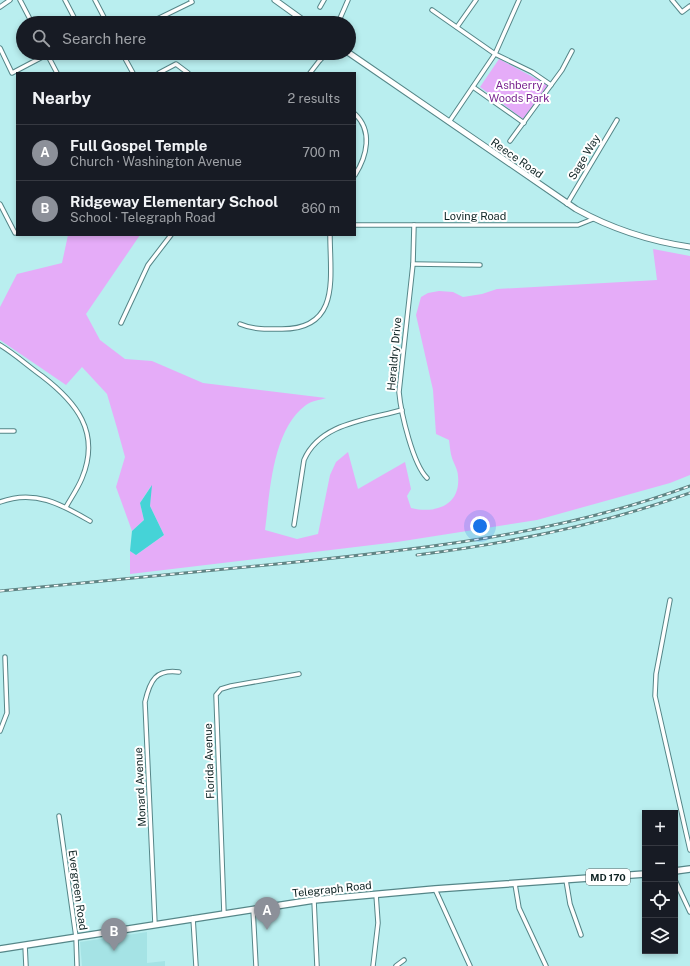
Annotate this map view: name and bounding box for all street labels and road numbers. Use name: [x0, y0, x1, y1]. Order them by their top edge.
street label: Sage Way: [566, 132, 602, 182]
street label: Reece Road: [489, 136, 545, 180]
street label: Loving Road: [444, 210, 506, 222]
street label: Heraldry Drive: [385, 317, 403, 391]
street label: Florida Avenue: [202, 723, 216, 799]
street label: Monard Avenue: [132, 747, 148, 827]
street label: Evergreen Road: [66, 849, 90, 931]
road number: MD 170: [586, 869, 630, 885]
street label: Telegraph Road: [292, 879, 372, 899]

